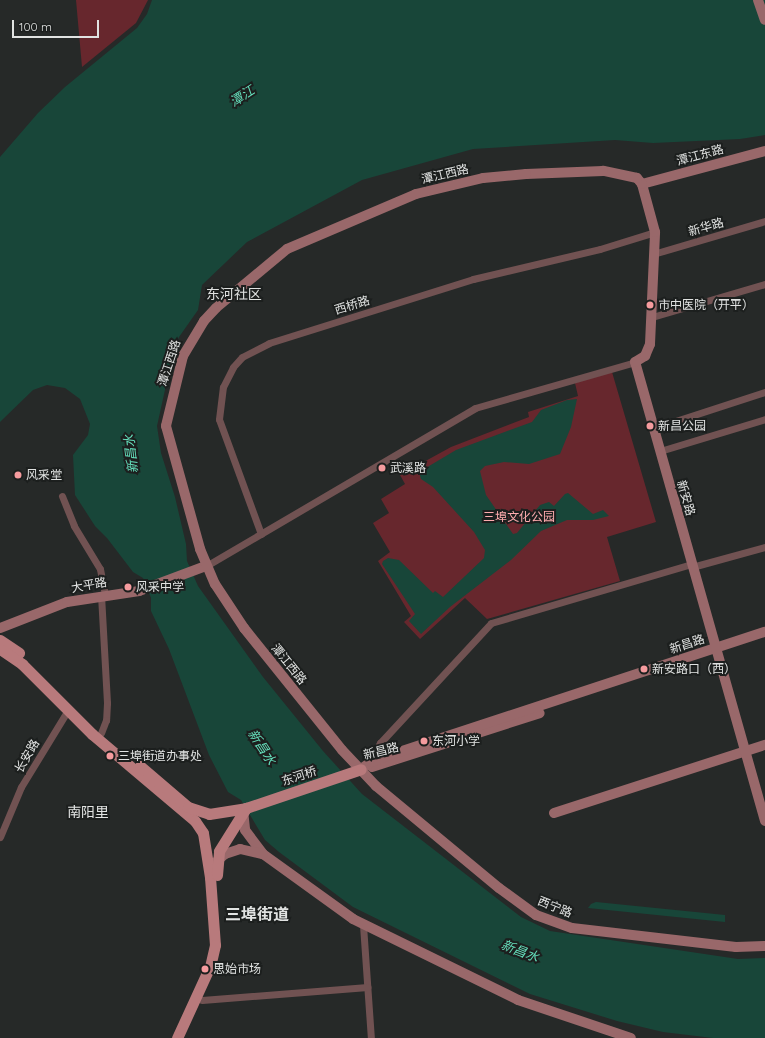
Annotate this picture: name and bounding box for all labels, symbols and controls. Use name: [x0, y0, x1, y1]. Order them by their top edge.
scale bar: [14, 12, 101, 38]
text: 100 m: [19, 19, 52, 34]
water label: 潭江: [227, 82, 257, 110]
street label: 潭江东路: [675, 142, 725, 168]
street label: 潭江西路: [420, 162, 470, 186]
street label: 新华路: [687, 215, 725, 239]
district label: 东河社区: [206, 286, 262, 302]
street label: 西桥路: [333, 293, 371, 317]
place label: 市中医院（开平）: [658, 298, 754, 312]
marker: 市中医院（开平）: [645, 300, 655, 310]
street label: 潭江西路: [155, 338, 183, 388]
place label: 新昌公园: [658, 419, 706, 433]
marker: 新昌公园: [645, 421, 655, 431]
water label: 新昌水: [121, 434, 141, 474]
place label: 武溪路: [390, 461, 426, 475]
marker: 武溪路: [377, 463, 387, 473]
place label: 风采堂: [26, 468, 62, 482]
marker: 风采堂: [13, 470, 23, 480]
street label: 新安路: [674, 479, 698, 517]
park label: 三埠文化公园: [483, 510, 555, 524]
street label: 大平路: [70, 575, 108, 595]
place label: 风采中学: [136, 580, 184, 594]
marker: 风采中学: [123, 582, 133, 592]
street label: 新昌路: [668, 632, 706, 656]
street label: 潭江西路: [268, 641, 310, 687]
place label: 新安路口（西）: [652, 662, 736, 676]
marker: 新安路口（西）: [639, 664, 649, 674]
water label: 新昌水: [245, 726, 279, 768]
place label: 东河小学: [432, 734, 480, 748]
marker: 东河小学: [419, 736, 429, 746]
street label: 长安路: [12, 737, 42, 775]
street label: 新昌路: [362, 740, 400, 762]
place label: 三埠街道办事处: [118, 749, 202, 763]
marker: 三埠街道办事处: [105, 751, 115, 761]
street label: 东河桥: [280, 764, 318, 788]
district label: 南阳里: [67, 804, 109, 820]
street label: 西宁路: [536, 894, 574, 920]
district label: 三埠街道: [225, 904, 289, 924]
water label: 新昌水: [499, 937, 541, 965]
place label: 思始市场: [213, 962, 261, 976]
marker: 思始市场: [200, 964, 210, 974]

